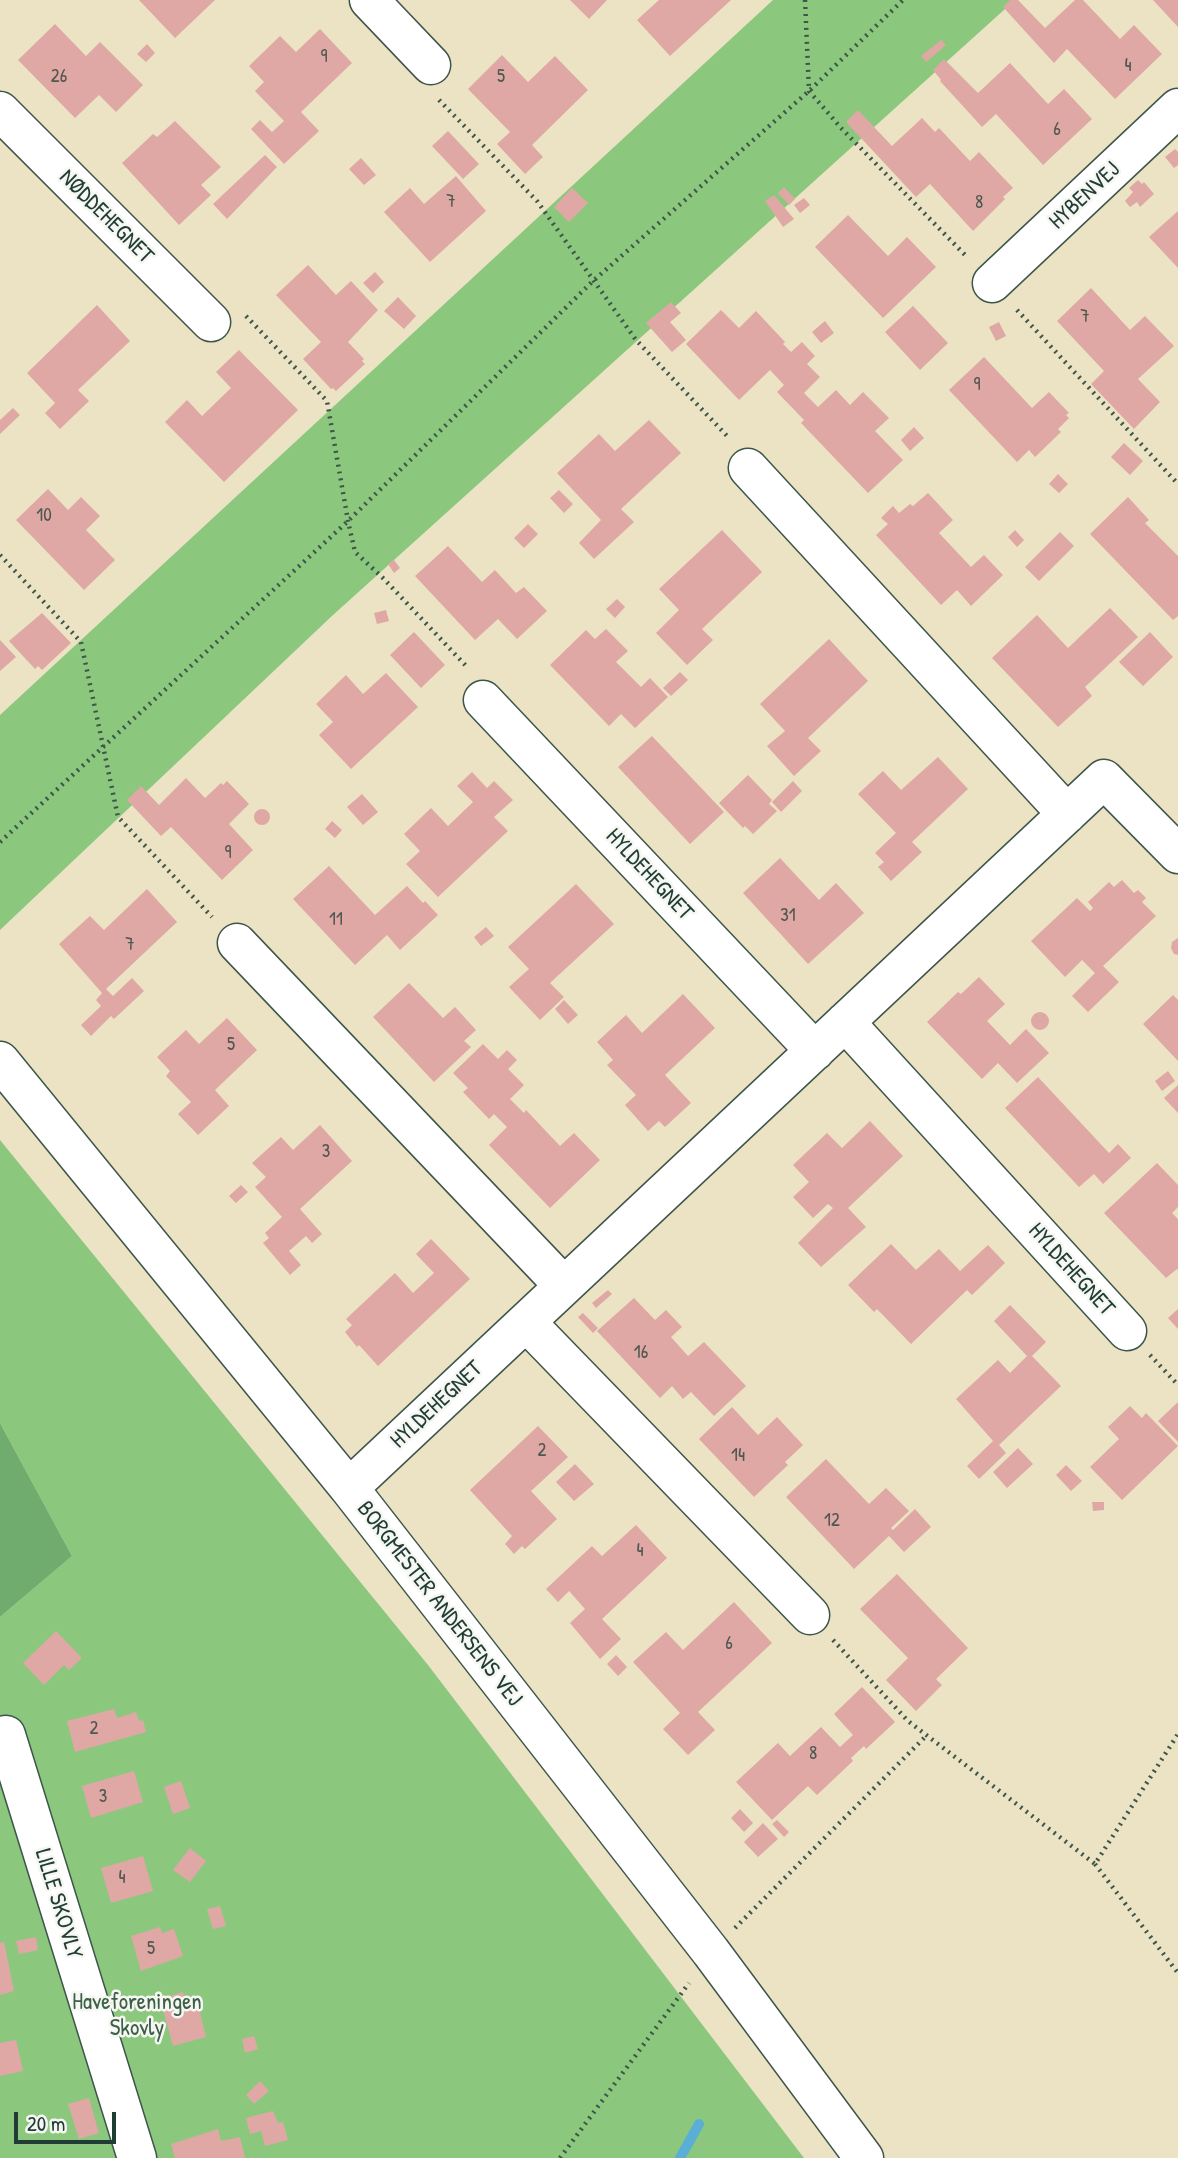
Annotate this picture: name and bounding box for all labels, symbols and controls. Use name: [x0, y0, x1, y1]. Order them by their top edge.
house number: 9: [321, 46, 327, 68]
house number: 4: [1124, 55, 1132, 77]
house number: 26: [51, 66, 67, 88]
house number: 5: [497, 66, 505, 88]
house number: 6: [1053, 119, 1061, 141]
street label: HYBENVEJ: [1044, 156, 1126, 236]
street label: NØDDEHEGNET: [53, 164, 159, 270]
house number: 7: [446, 191, 456, 213]
house number: 8: [975, 192, 983, 214]
house number: 7: [1080, 306, 1090, 328]
house number: 9: [974, 374, 980, 396]
house number: 10: [36, 505, 52, 527]
street label: HYLDEHEGNET: [599, 823, 699, 927]
house number: 9: [225, 842, 231, 864]
house number: 31: [780, 905, 796, 927]
house number: 11: [329, 909, 343, 931]
house number: 7: [125, 934, 135, 956]
house number: 5: [227, 1034, 235, 1056]
house number: 3: [322, 1141, 330, 1163]
street label: HYLDEHEGNET: [1022, 1218, 1120, 1322]
house number: 16: [634, 1342, 648, 1364]
street label: HYLDEHEGNET: [385, 1355, 489, 1455]
house number: 2: [538, 1440, 546, 1462]
house number: 14: [731, 1445, 745, 1467]
street label: BORGMESTER ANDERSENS VEJ: [350, 1496, 528, 1712]
house number: 12: [824, 1510, 840, 1532]
house number: 4: [636, 1540, 644, 1562]
house number: 6: [725, 1633, 733, 1655]
house number: 2: [90, 1718, 98, 1740]
house number: 8: [809, 1743, 817, 1765]
house number: 3: [99, 1786, 107, 1808]
street label: LILLE SKOVLY: [28, 1846, 88, 1962]
house number: 4: [118, 1867, 126, 1889]
house number: 5: [147, 1938, 155, 1960]
park label: Haveforeningen Skovly: [72, 1989, 202, 2043]
scale bar: [18, 2098, 119, 2142]
text: 20 m: [27, 2109, 65, 2138]

